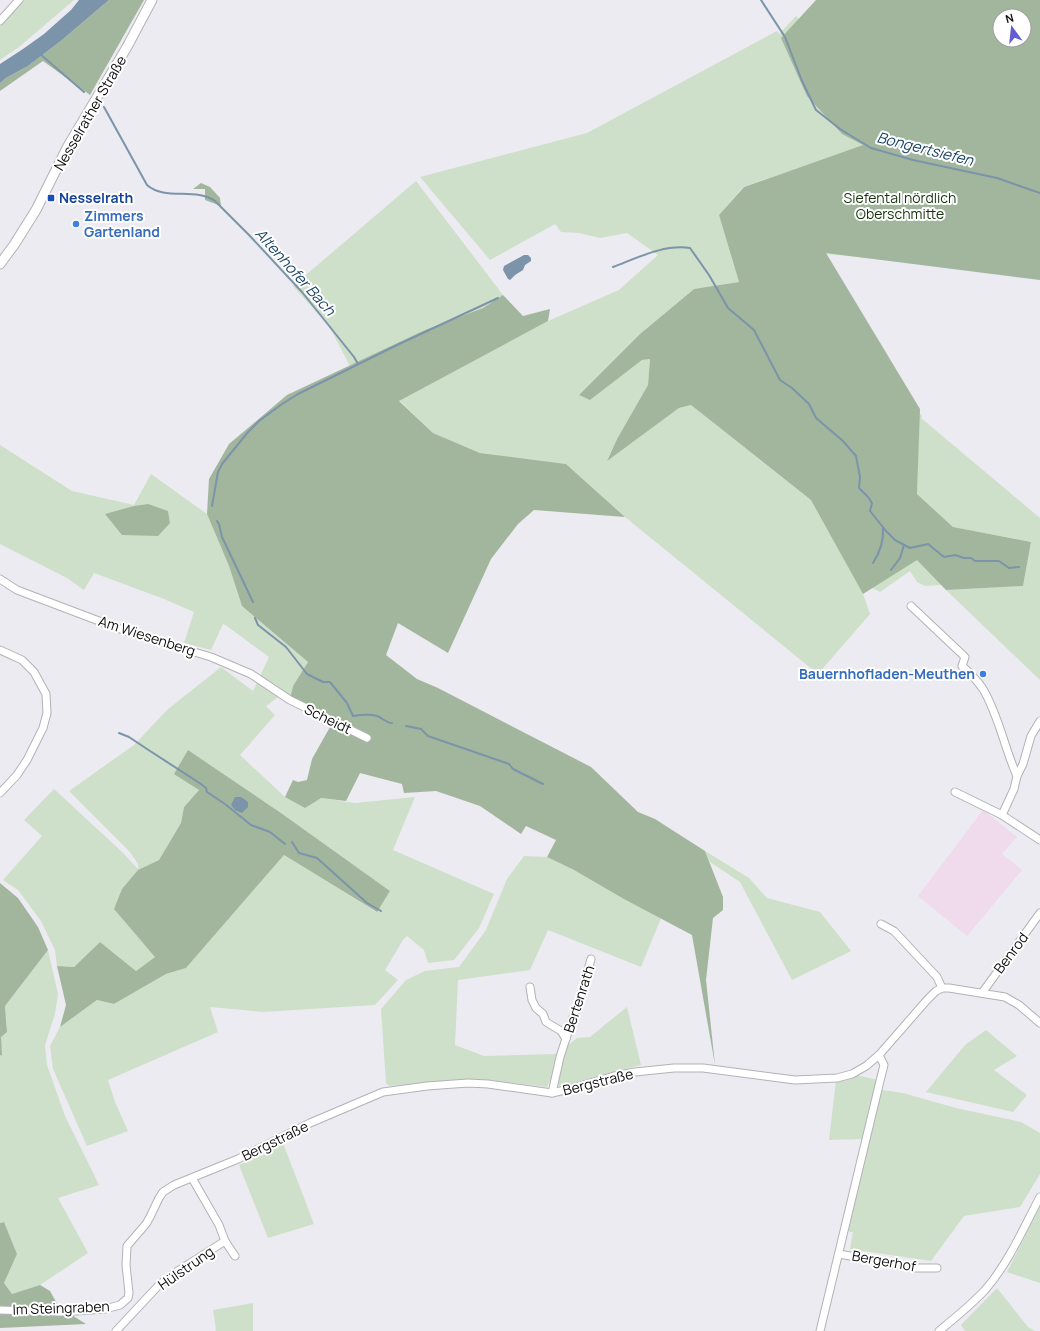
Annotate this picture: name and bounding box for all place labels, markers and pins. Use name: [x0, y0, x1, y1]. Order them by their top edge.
place label: Nesselrath: [59, 188, 133, 207]
marker: Nesselrath: [46, 193, 56, 203]
place label: Zimmers Gartenland: [84, 206, 160, 241]
marker: Zimmers Gartenland: [71, 219, 81, 229]
place label: Bauernhofladen-Meuthen: [799, 664, 975, 683]
marker: Bauernhofladen-Meuthen: [978, 669, 988, 679]

